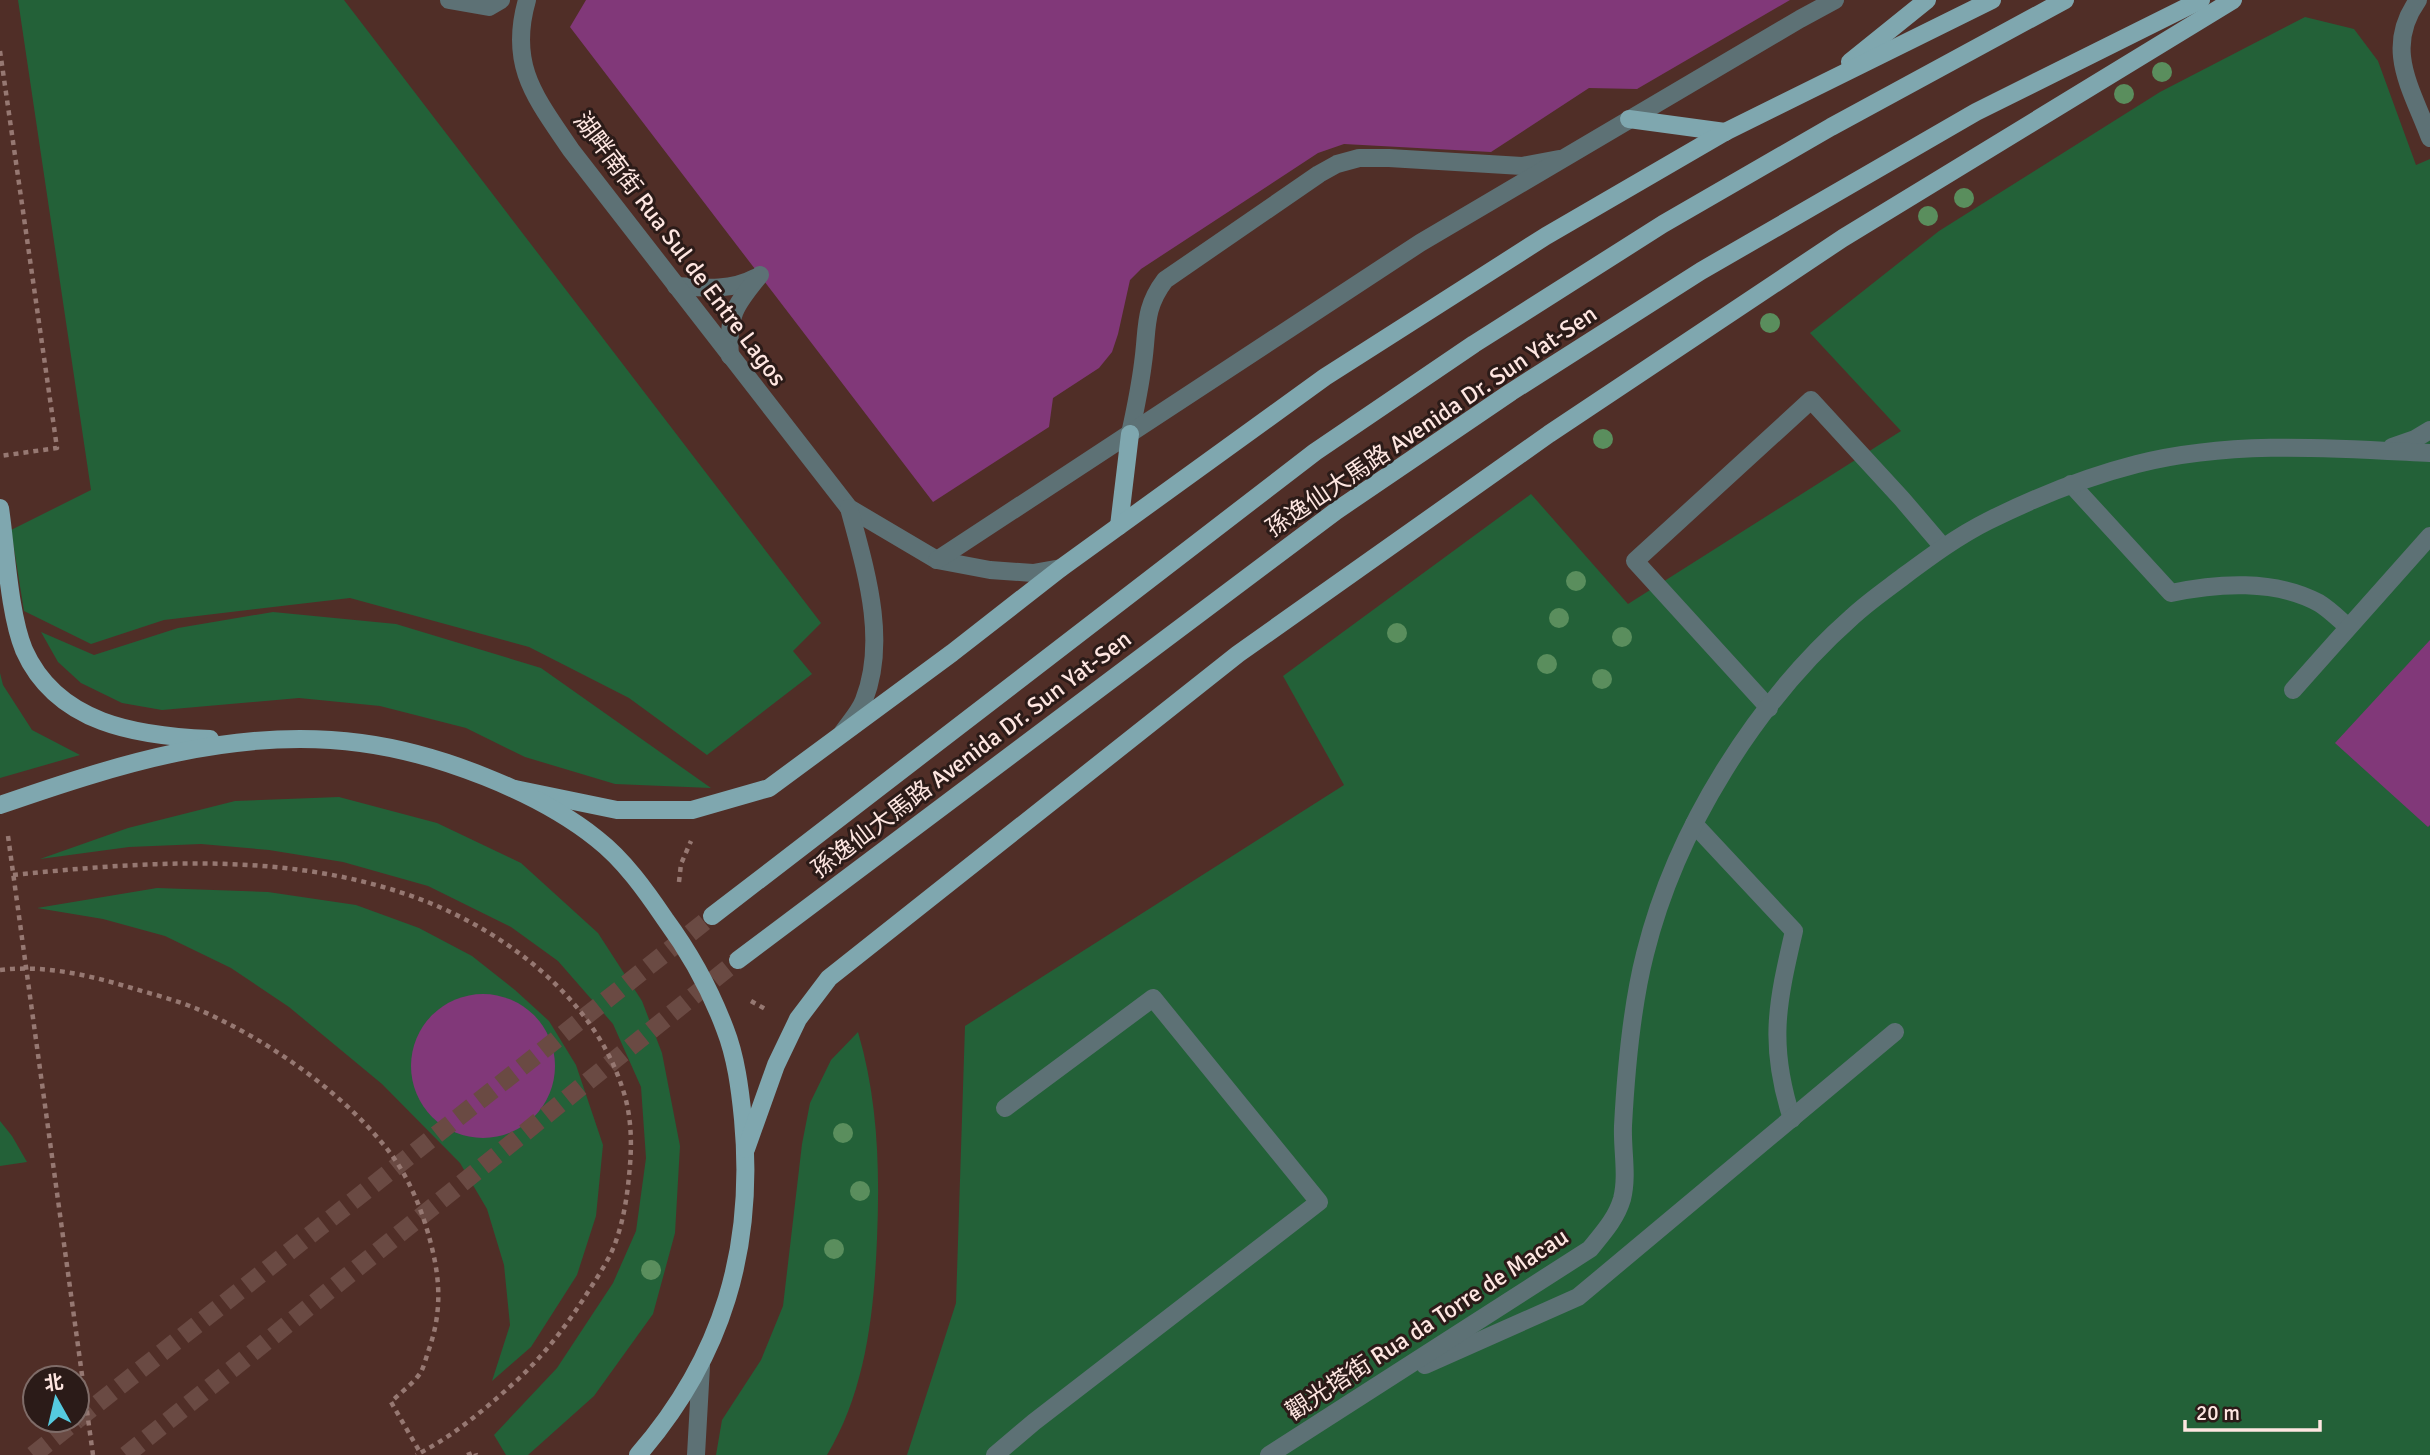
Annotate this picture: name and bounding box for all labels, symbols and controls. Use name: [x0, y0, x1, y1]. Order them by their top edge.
street label: 湖畔南街 Rua Sul de Entre Lagos: [567, 106, 793, 392]
street label: 孫逸仙大馬路 Avenida Dr. Sun Yat-Sen: [1260, 299, 1602, 543]
street label: 孫逸仙大馬路 Avenida Dr. Sun Yat-Sen: [805, 624, 1137, 884]
street label: 觀光塔街 Rua da Torre de Macau: [1280, 1221, 1574, 1427]
north arrow: [21, 1364, 91, 1434]
text: 北: [43, 1370, 65, 1396]
scale bar: [2185, 1388, 2320, 1432]
text: 20 m: [2196, 1400, 2240, 1426]

